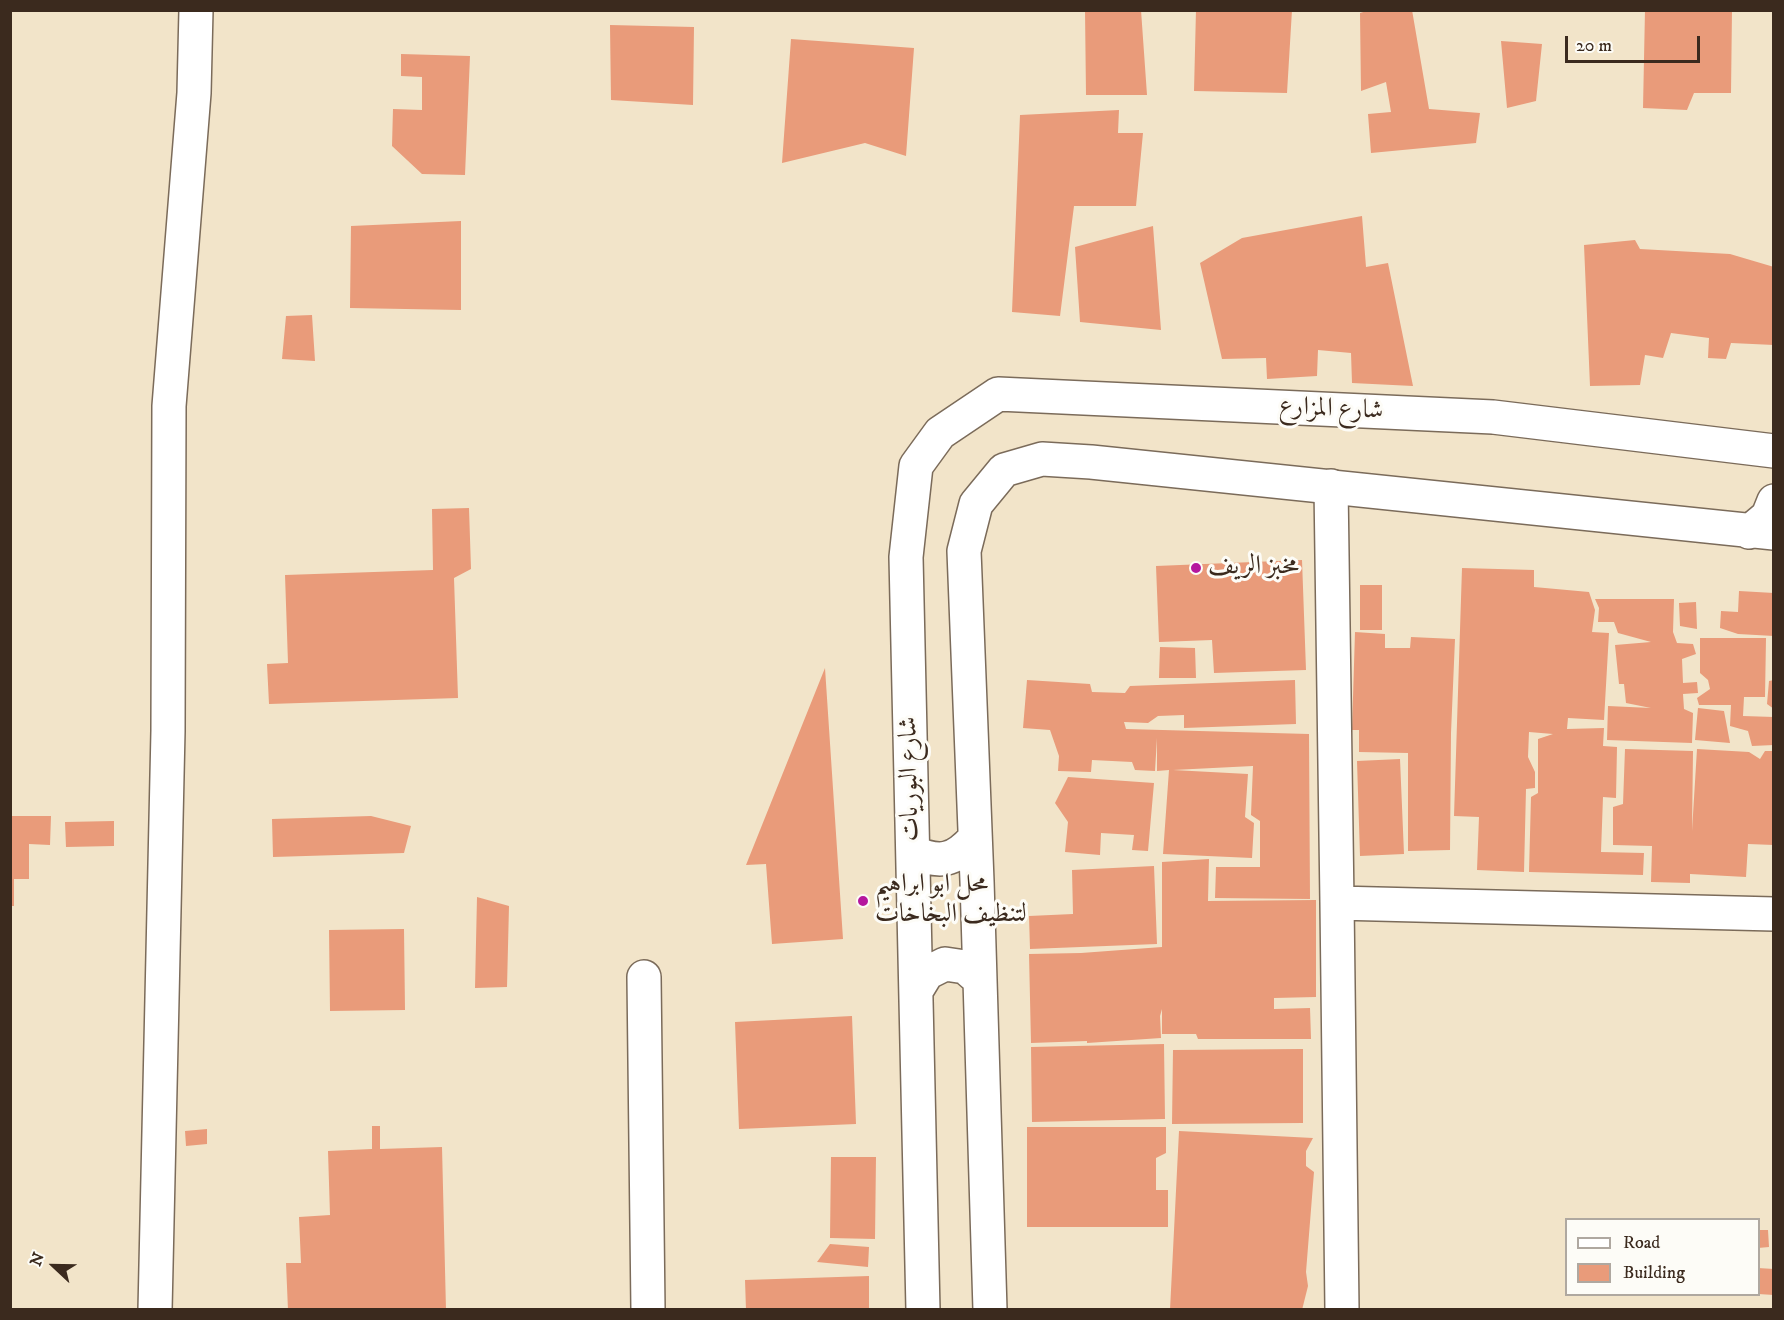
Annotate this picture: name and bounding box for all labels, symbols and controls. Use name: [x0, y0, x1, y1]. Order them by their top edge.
scale bar: [1568, 24, 1703, 62]
text: 20 m: [1576, 35, 1612, 57]
street label: شارع المزارع: [1278, 392, 1384, 428]
place label: مخبز الريف: [1208, 552, 1299, 584]
marker: مخبز الريف: [1189, 561, 1203, 575]
street label: شارع البوريات: [894, 716, 928, 842]
place label: محل ابو ابراهيم لتنظيف البخاخات: [875, 870, 1027, 932]
marker: محل ابو ابراهيم لتنظيف البخاخات: [856, 894, 870, 908]
legend: [1565, 1218, 1760, 1296]
text: Road: [1623, 1232, 1660, 1254]
north arrow: [24, 1236, 84, 1296]
text: N: [26, 1249, 49, 1269]
text: Building: [1623, 1262, 1685, 1284]

